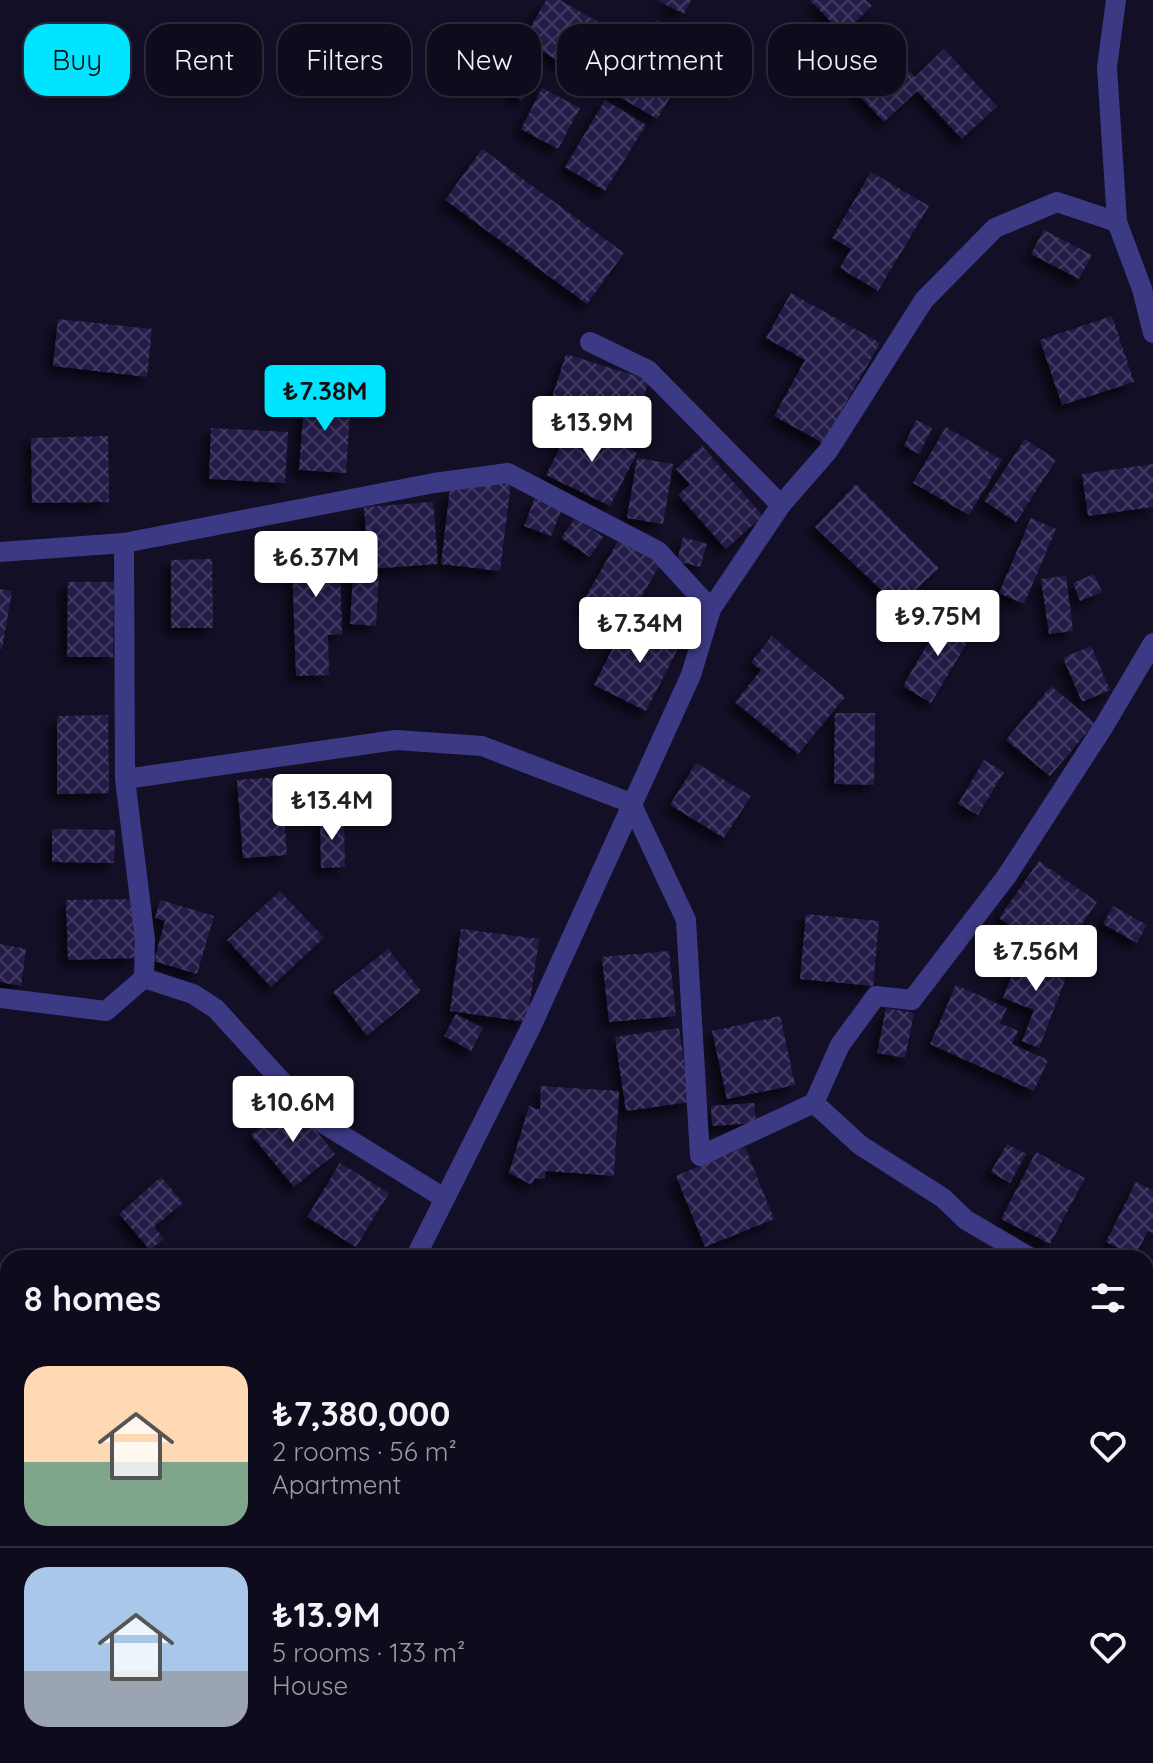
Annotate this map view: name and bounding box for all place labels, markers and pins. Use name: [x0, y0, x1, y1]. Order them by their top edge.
pin: ₺7.38M: [260, 365, 390, 433]
pin: ₺13.9M: [527, 396, 657, 464]
pin: ₺6.37M: [251, 531, 381, 599]
pin: ₺9.75M: [873, 590, 1003, 658]
pin: ₺7.34M: [575, 597, 705, 665]
pin: ₺13.4M: [267, 774, 397, 842]
pin: ₺7.56M: [971, 925, 1101, 993]
pin: ₺10.6M: [228, 1076, 358, 1144]

